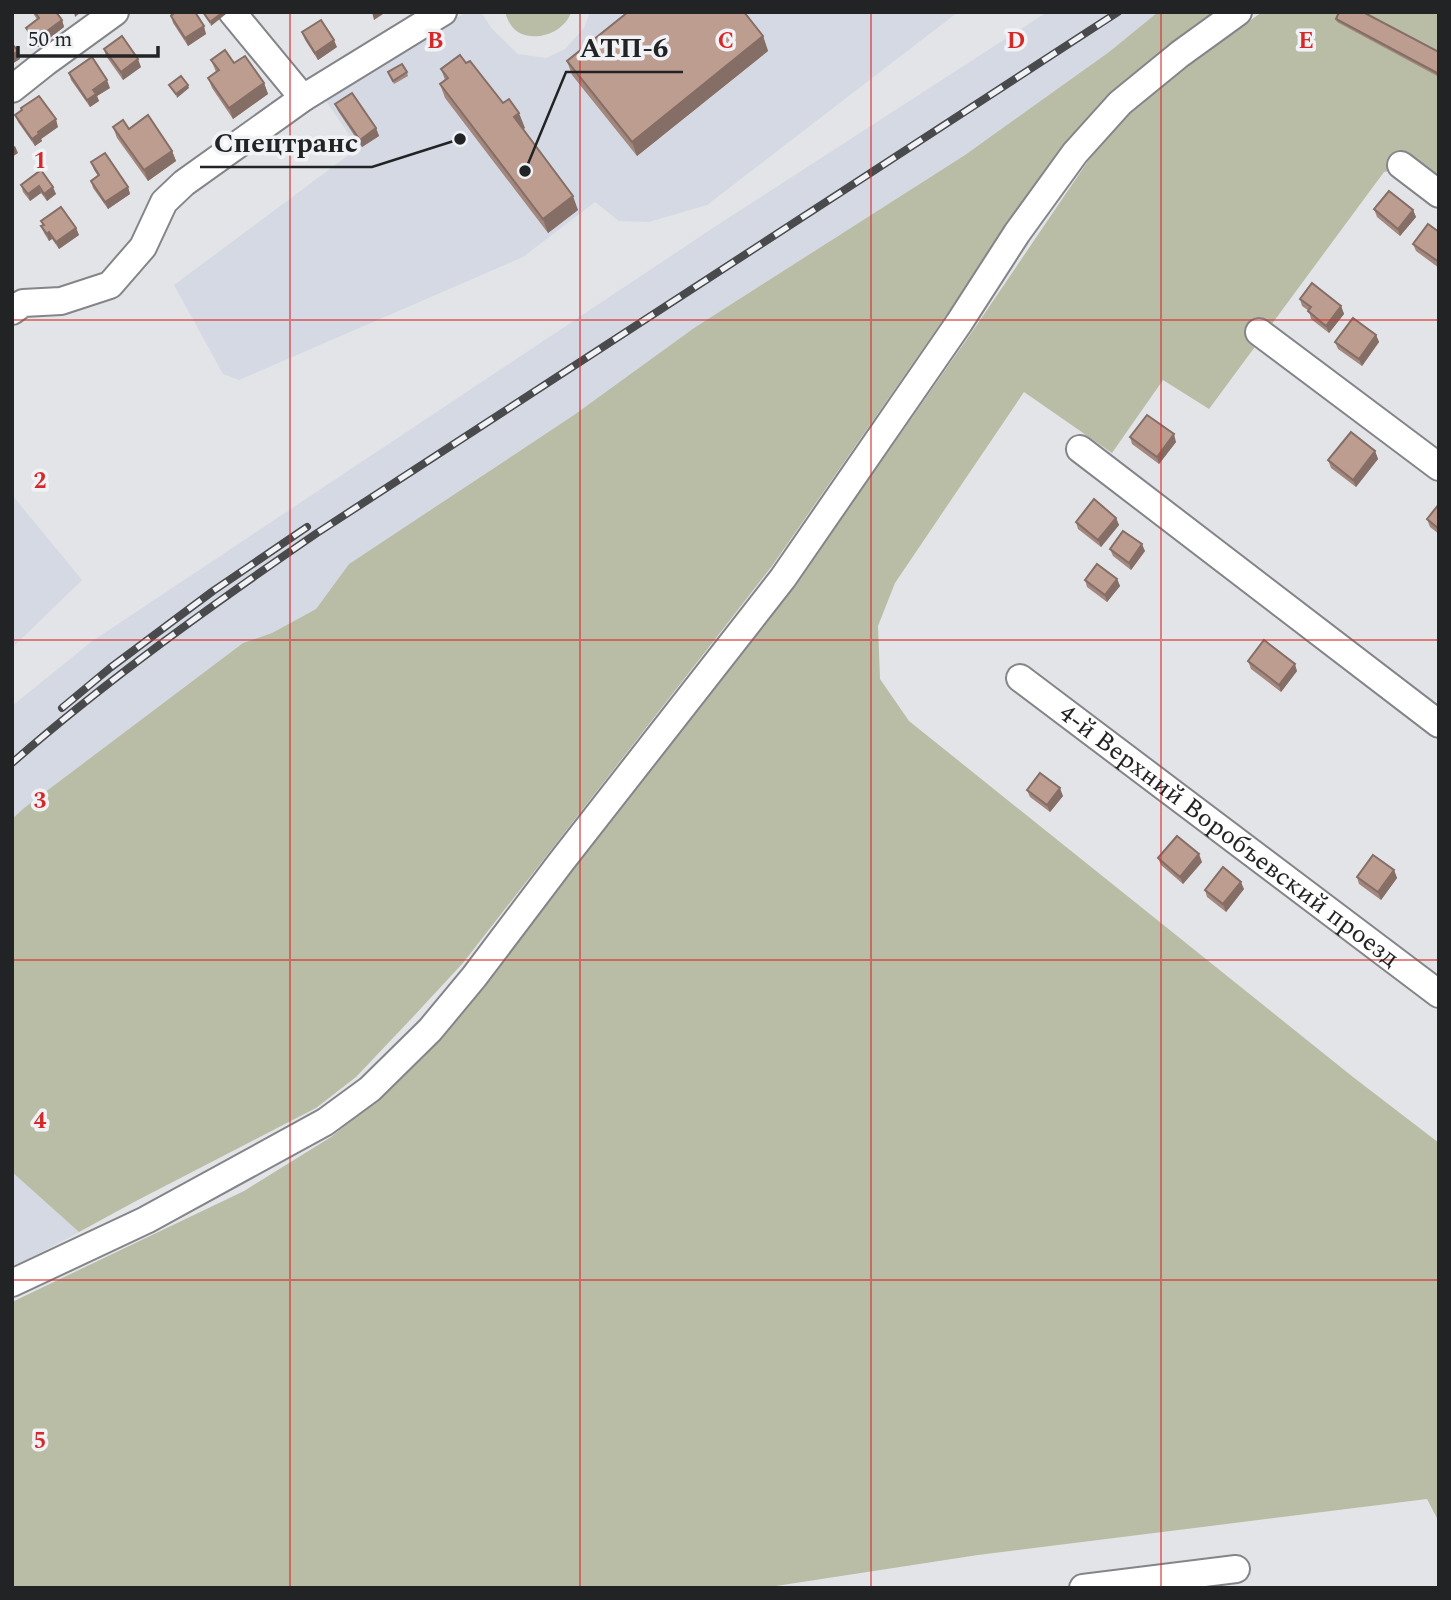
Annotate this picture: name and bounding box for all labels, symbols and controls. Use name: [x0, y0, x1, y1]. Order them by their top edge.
scale bar: [18, 14, 158, 58]
callout: АТП-6: [566, 23, 683, 72]
text: 50 m: [28, 24, 72, 56]
text: B: [427, 24, 443, 59]
text: C: [718, 24, 734, 59]
text: D: [1007, 24, 1025, 59]
text: E: [1298, 24, 1314, 59]
text: АТП-6: [580, 27, 668, 70]
callout: Спецтранс: [200, 118, 372, 167]
text: Спецтранс: [214, 122, 358, 165]
text: 1: [34, 144, 46, 179]
text: 2: [34, 464, 47, 499]
street label: 4-й Верхний Воробъевский проезд: [1050, 694, 1408, 978]
text: 3: [34, 784, 47, 819]
text: 4: [34, 1104, 47, 1139]
text: 5: [34, 1424, 46, 1459]

